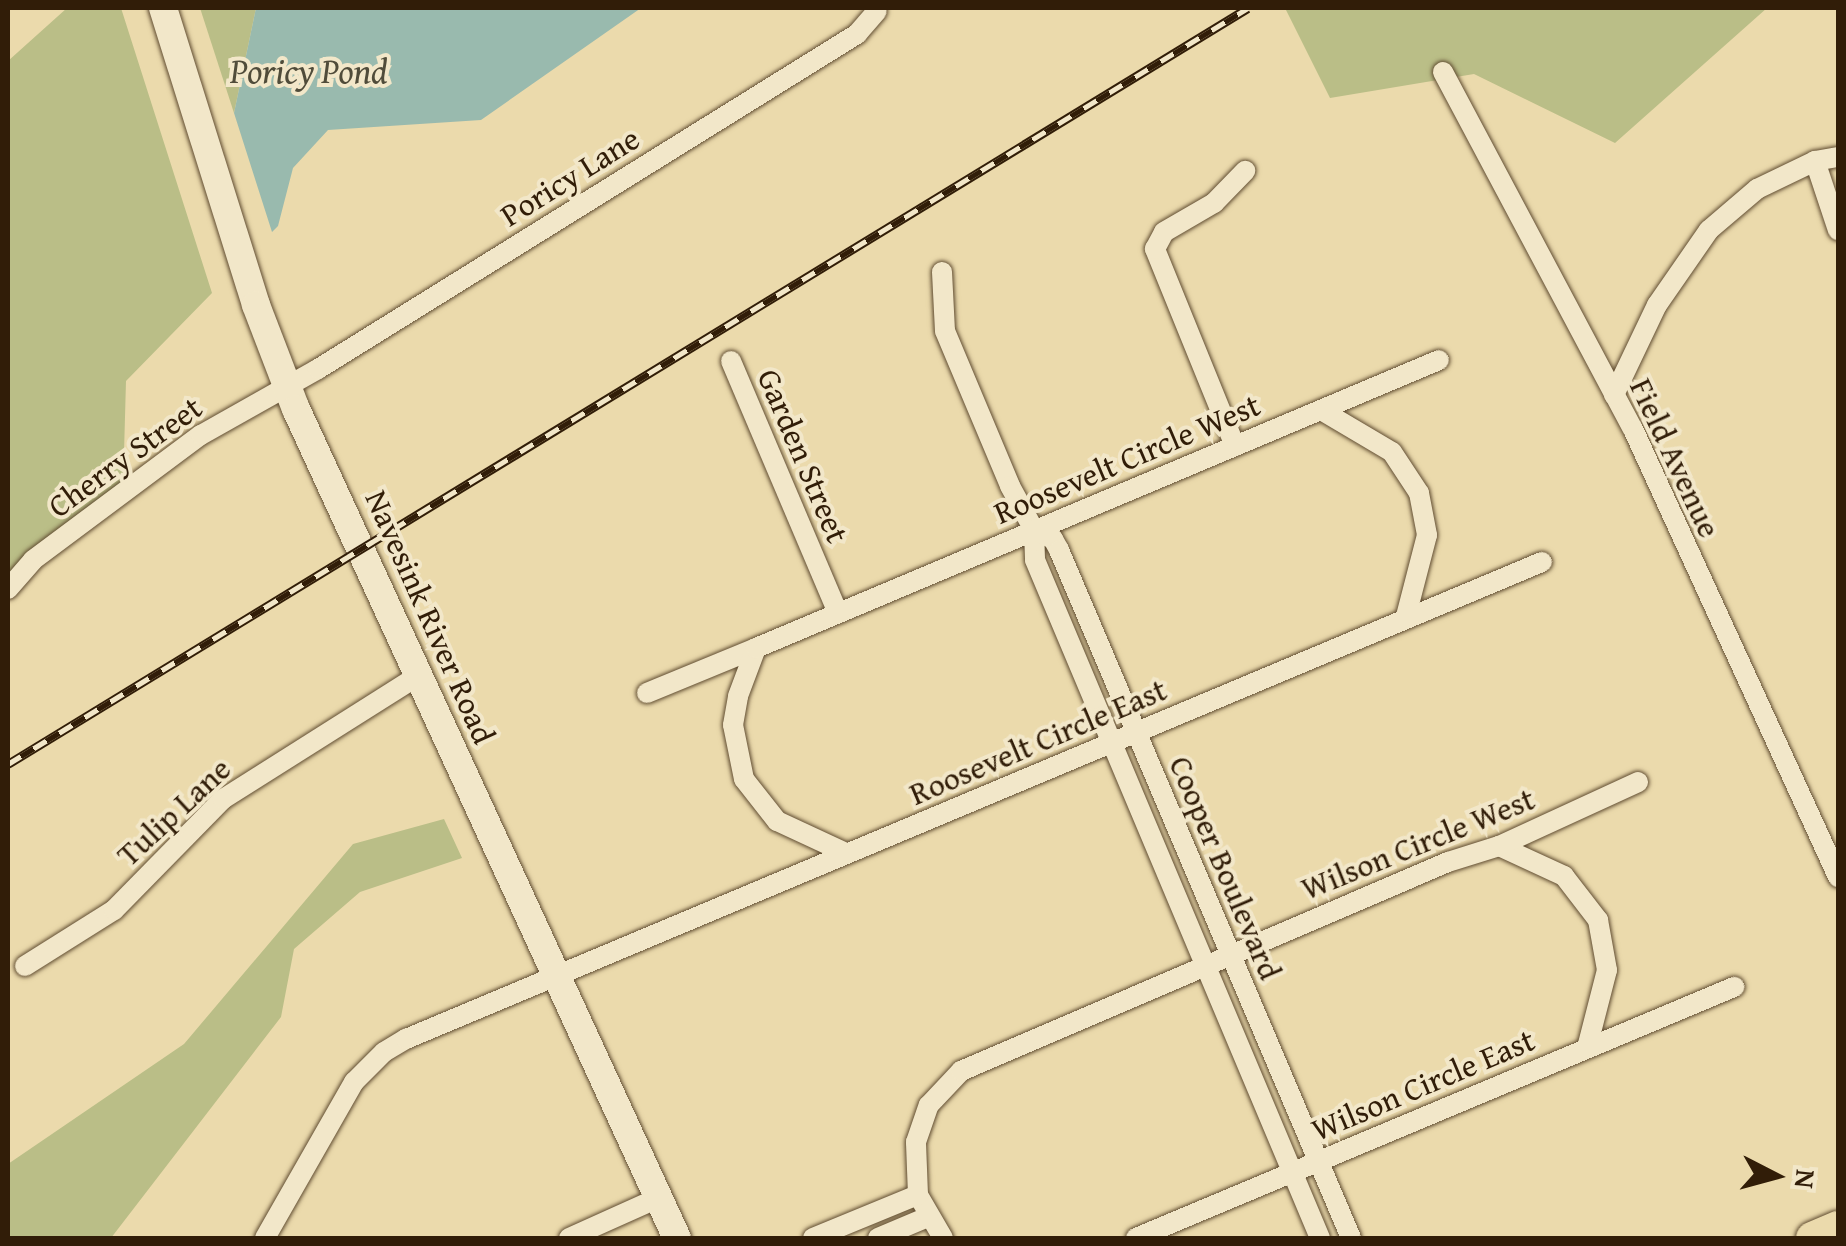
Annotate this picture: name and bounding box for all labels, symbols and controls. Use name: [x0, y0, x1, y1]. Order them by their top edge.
water label: Poricy Pond: [230, 50, 388, 92]
street label: Poricy Lane: [493, 119, 647, 235]
street label: Garden Street: [749, 363, 857, 549]
street label: Field Avenue: [1621, 372, 1729, 544]
street label: Roosevelt Circle West: [988, 386, 1266, 532]
street label: Cherry Street: [41, 388, 209, 526]
street label: Navesink River Road: [357, 484, 503, 750]
street label: Roosevelt Circle East: [904, 671, 1172, 813]
street label: Tulip Lane: [109, 750, 239, 874]
street label: Cooper Boulevard: [1161, 751, 1289, 985]
street label: Wilson Circle West: [1296, 780, 1540, 908]
street label: Wilson Circle East: [1306, 1021, 1540, 1149]
north arrow: [1726, 1126, 1826, 1226]
text: N: [1785, 1168, 1828, 1191]

